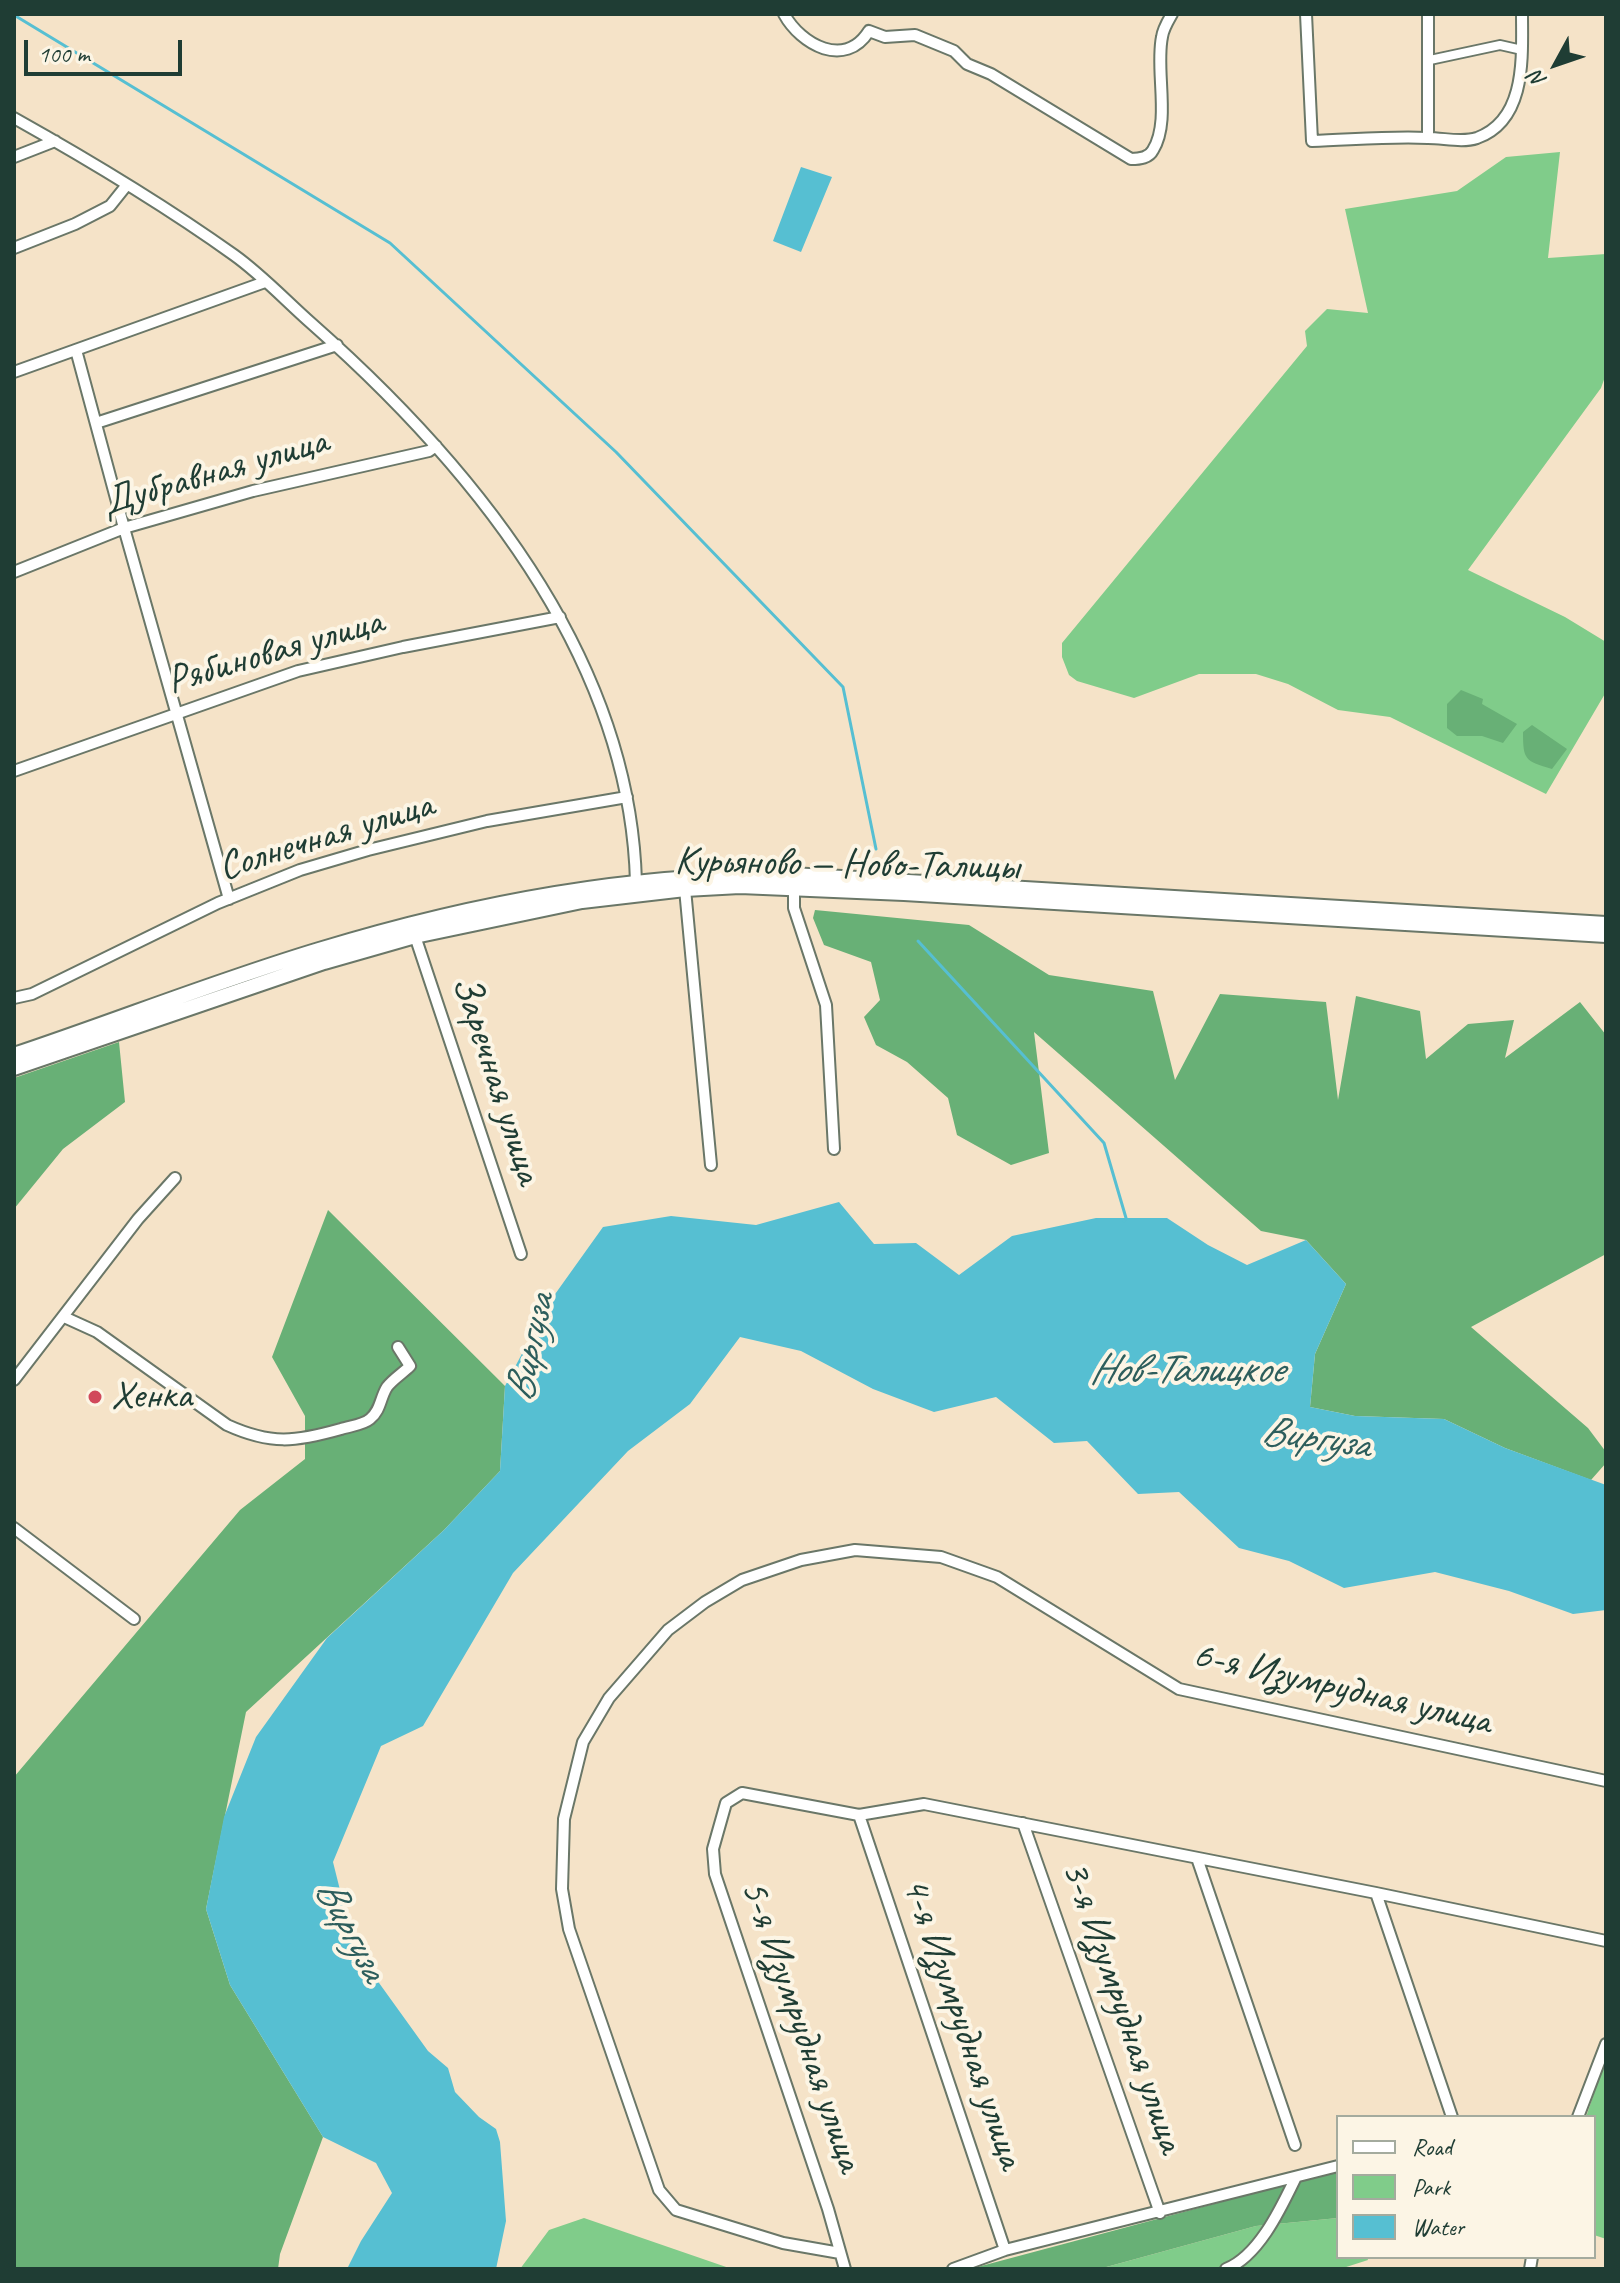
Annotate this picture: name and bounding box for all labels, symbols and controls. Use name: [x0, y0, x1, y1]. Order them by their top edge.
scale bar: [28, 24, 186, 74]
north arrow: [1516, 24, 1596, 104]
text: 100 m: [38, 39, 90, 69]
text: N: [1523, 65, 1553, 94]
street label: Дубравная улица: [97, 418, 333, 528]
street label: Рябиновая улица: [162, 598, 388, 706]
street label: Солнечная улица: [213, 782, 439, 892]
street label: Курьяново — Ново-Талицы: [674, 838, 1020, 892]
street label: Заречная улица: [440, 970, 552, 1190]
water label: Виргуза: [495, 1290, 567, 1406]
water label: Нов-Талицкое: [1089, 1346, 1283, 1396]
place label: Хенка: [111, 1373, 192, 1421]
marker: Хенка: [86, 1388, 104, 1406]
water label: Виргуза: [1258, 1407, 1372, 1471]
street label: 6-я Изумрудная улица: [1188, 1631, 1496, 1747]
street label: 3-я Изумрудная улица: [1050, 1855, 1194, 2159]
water label: Виргуза: [302, 1870, 398, 1990]
street label: 4-я Изумрудная улица: [890, 1871, 1034, 2175]
street label: 5-я Изумрудная улица: [729, 1874, 873, 2178]
legend: [1336, 2115, 1596, 2259]
text: Road: [1412, 2132, 1452, 2162]
text: Park: [1412, 2172, 1450, 2202]
text: Water: [1412, 2212, 1464, 2242]

